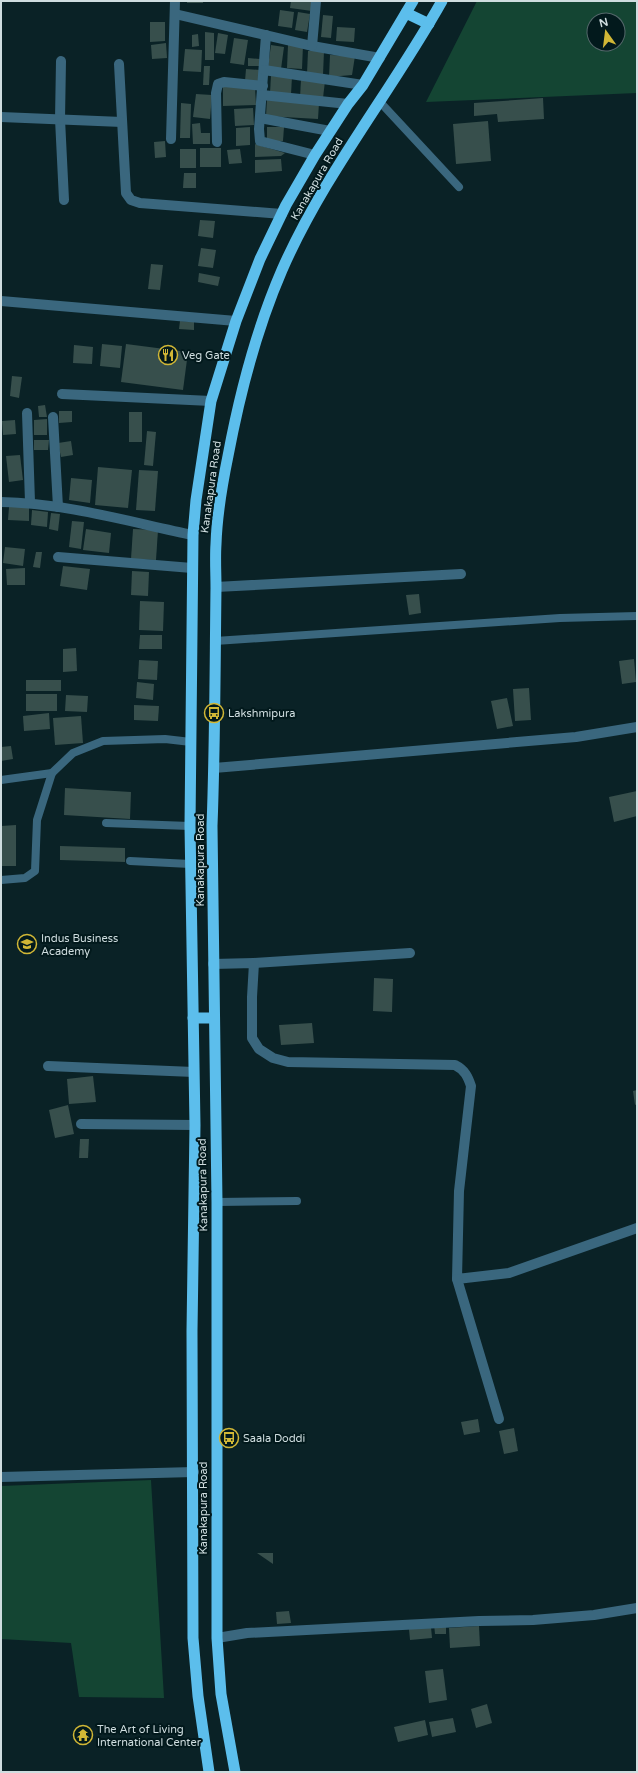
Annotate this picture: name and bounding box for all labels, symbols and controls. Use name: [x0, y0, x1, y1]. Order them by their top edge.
north arrow: [586, 12, 626, 52]
text: N: [598, 15, 610, 30]
street label: Kanakapura Road: [288, 135, 346, 223]
restaurant icon: Veg Gate: [157, 344, 179, 366]
place label: Veg Gate: [182, 349, 230, 362]
street label: Kanakapura Road: [198, 440, 224, 534]
bus stop icon: Lakshmipura: [203, 702, 225, 724]
place label: Lakshmipura: [228, 707, 295, 720]
street label: Kanakapura Road: [194, 813, 207, 907]
place label: Indus Business Academy: [41, 932, 118, 958]
school or university icon: Indus Business Academy: [16, 933, 38, 955]
street label: Kanakapura Road: [196, 1138, 210, 1232]
bus stop icon: Saala Doddi: [218, 1427, 240, 1449]
place label: Saala Doddi: [243, 1432, 305, 1445]
street label: Kanakapura Road: [197, 1461, 210, 1555]
place label: The Art of Living International Center: [97, 1723, 202, 1749]
temple icon: The Art of Living International Center: [72, 1724, 94, 1746]

